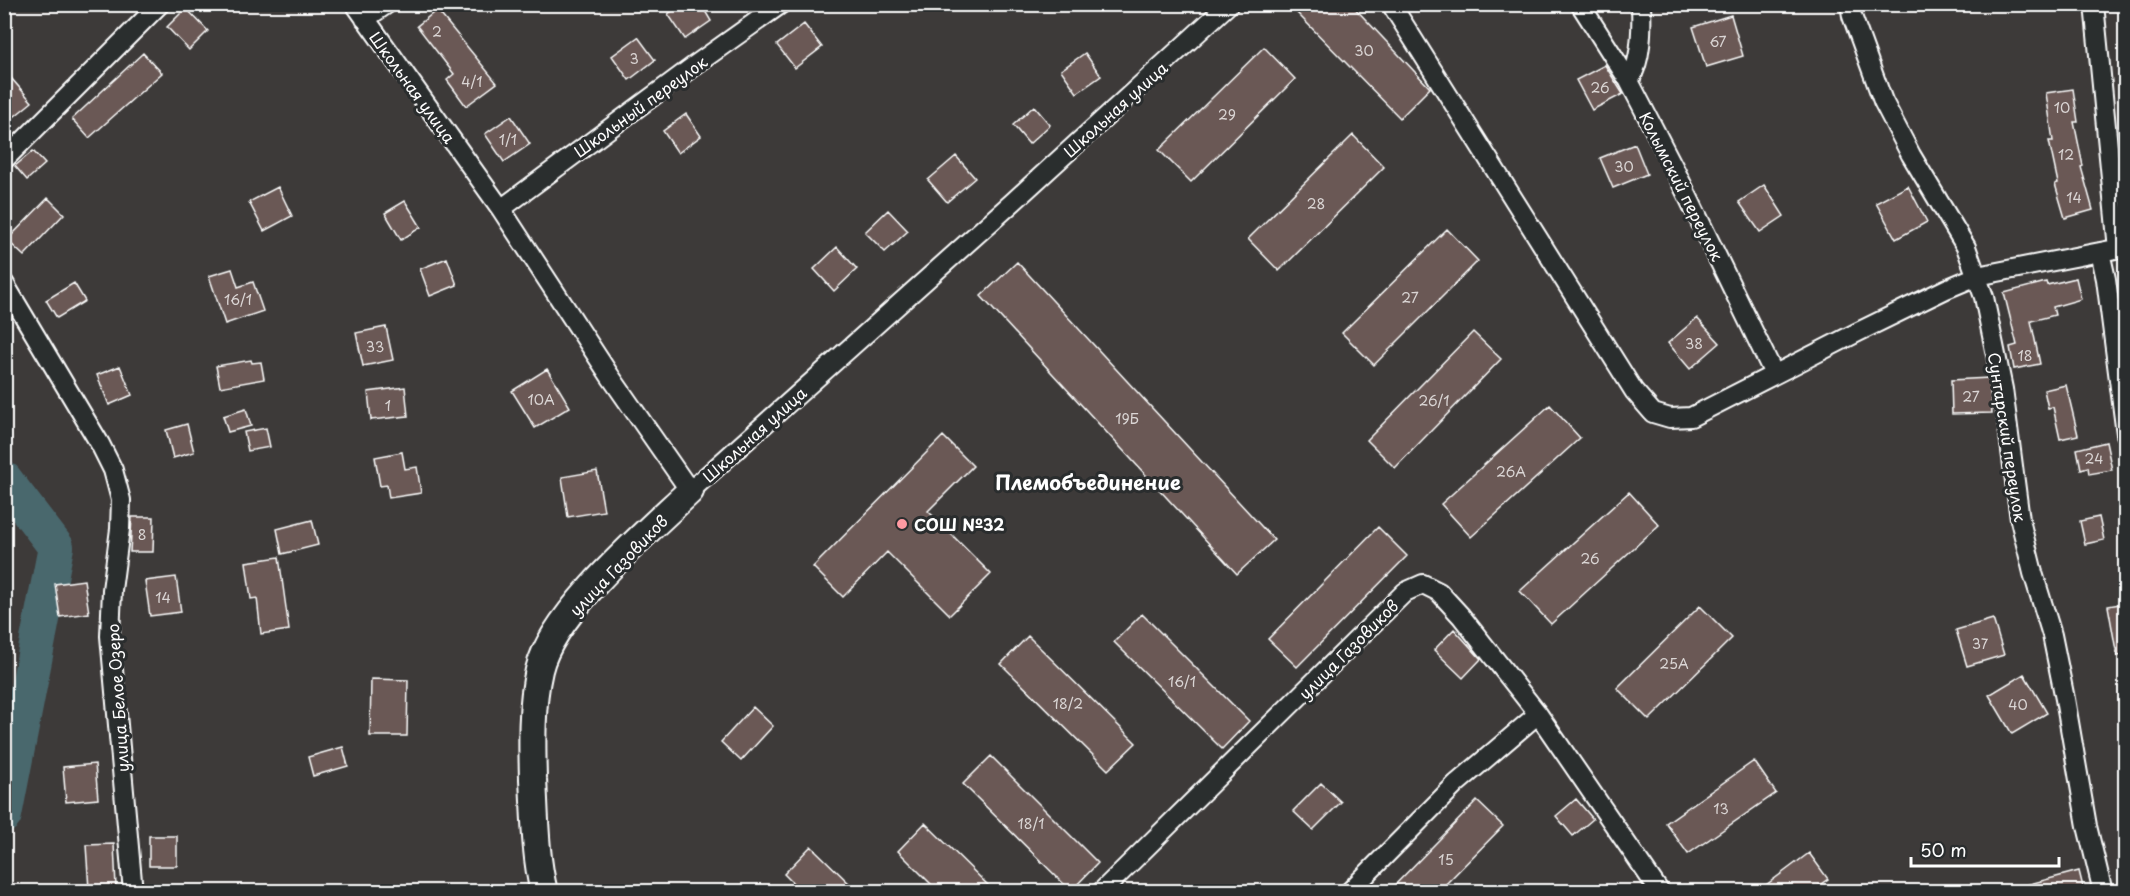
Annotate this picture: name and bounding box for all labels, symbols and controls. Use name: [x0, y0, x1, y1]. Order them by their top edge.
house number: 2: [432, 21, 442, 42]
street label: Школьная улица: [364, 26, 462, 148]
house number: 67: [1709, 31, 1727, 52]
house number: 30: [1354, 40, 1374, 61]
house number: 3: [629, 48, 639, 69]
street label: Школьный переулок: [568, 49, 712, 163]
street label: Школьная улица: [1058, 56, 1172, 162]
house number: 4/1: [461, 71, 483, 92]
house number: 26: [1590, 77, 1610, 98]
house number: 10: [2054, 97, 2070, 118]
house number: 29: [1218, 104, 1236, 125]
street label: Колымский переулок: [1634, 107, 1730, 265]
house number: 1/1: [499, 129, 517, 150]
house number: 12: [2058, 144, 2074, 165]
house number: 30: [1614, 156, 1634, 177]
house number: 14: [2066, 187, 2082, 208]
house number: 28: [1307, 193, 1325, 214]
house number: 27: [1401, 287, 1419, 308]
house number: 16/1: [224, 289, 252, 310]
house number: 38: [1685, 333, 1703, 354]
house number: 33: [366, 336, 384, 357]
house number: 18: [2017, 345, 2033, 366]
street label: Сунтарский переулок: [1983, 351, 2033, 524]
street label: Школьная улица: [697, 381, 811, 487]
house number: 27: [1962, 386, 1980, 407]
house number: 10А: [527, 389, 555, 410]
house number: 26/1: [1418, 390, 1450, 411]
house number: 1: [385, 395, 391, 416]
house number: 19Б: [1115, 408, 1139, 429]
house number: 24: [2085, 448, 2103, 469]
house number: 26А: [1496, 461, 1526, 482]
district label: Племобъединение: [995, 467, 1181, 497]
street label: улица Газовиков: [563, 509, 673, 621]
place label: СОШ №32: [914, 512, 1005, 536]
marker: СОШ №32: [895, 517, 909, 531]
house number: 8: [138, 524, 146, 545]
house number: 26: [1580, 548, 1600, 569]
house number: 14: [155, 587, 171, 608]
street label: улица Газовиков: [1293, 594, 1403, 704]
street label: улица Белое Озеро: [100, 623, 134, 773]
house number: 37: [1972, 633, 1989, 654]
house number: 25А: [1659, 653, 1689, 674]
house number: 16/1: [1168, 671, 1196, 692]
house number: 18/2: [1053, 693, 1083, 714]
house number: 40: [2008, 694, 2028, 715]
house number: 13: [1713, 798, 1729, 819]
house number: 18/1: [1017, 813, 1045, 834]
scale bar: [1911, 830, 2060, 868]
text: 50 m: [1920, 836, 1967, 863]
house number: 15: [1438, 849, 1454, 870]

